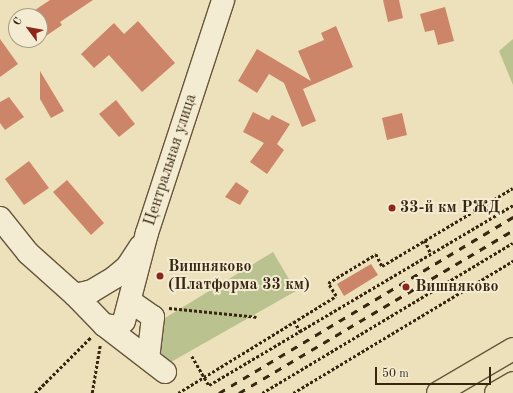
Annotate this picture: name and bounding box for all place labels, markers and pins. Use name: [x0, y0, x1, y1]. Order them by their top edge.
place label: 33-й км РЖД: [400, 198, 500, 218]
marker: 33-й км РЖД: [387, 203, 397, 213]
place label: Вишняково (Платформа 33 км): [168, 257, 310, 295]
marker: Вишняково (Платформа 33 км): [155, 271, 165, 281]
place label: Вишняково: [415, 277, 498, 297]
marker: Вишняково: [400, 281, 412, 293]

